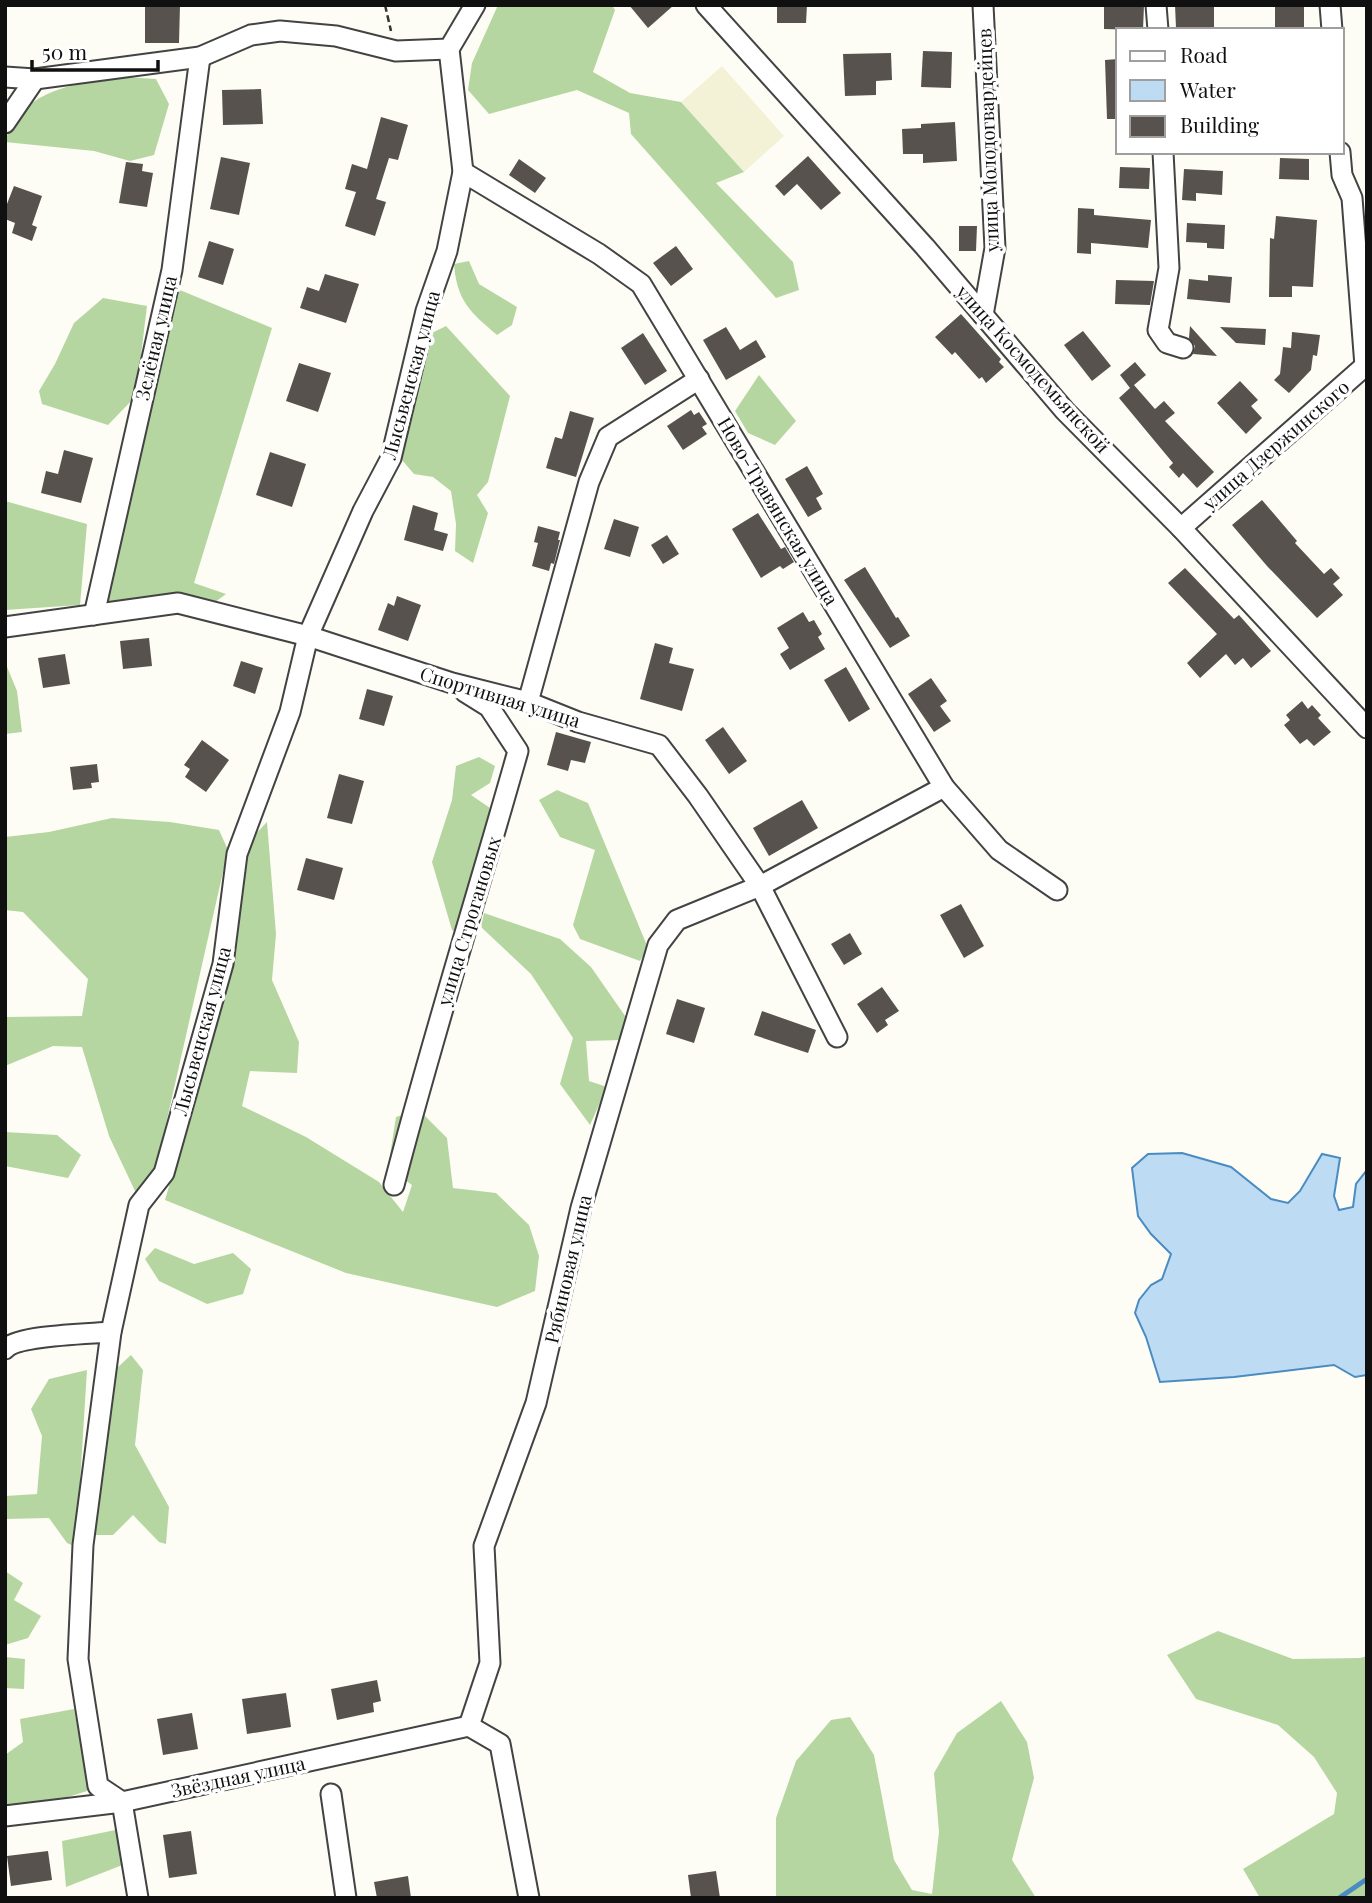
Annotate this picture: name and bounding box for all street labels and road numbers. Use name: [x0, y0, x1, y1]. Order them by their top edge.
street label: улица Молодогвардейцев: [970, 28, 1004, 253]
street label: Зелёная улица: [128, 272, 182, 403]
street label: улица Космодемьянской: [950, 278, 1116, 458]
street label: Лысьвенская улица: [375, 287, 445, 463]
street label: улица Дзержинского: [1196, 373, 1354, 516]
street label: Ново-Травянская улица: [712, 412, 846, 610]
street label: Спортивная улица: [417, 659, 584, 733]
street label: улица Строгановых: [430, 833, 506, 1010]
street label: Лысьвенская улица: [166, 943, 236, 1119]
street label: Рябиновая улица: [537, 1192, 597, 1346]
street label: Звёздная улица: [168, 1749, 308, 1803]

